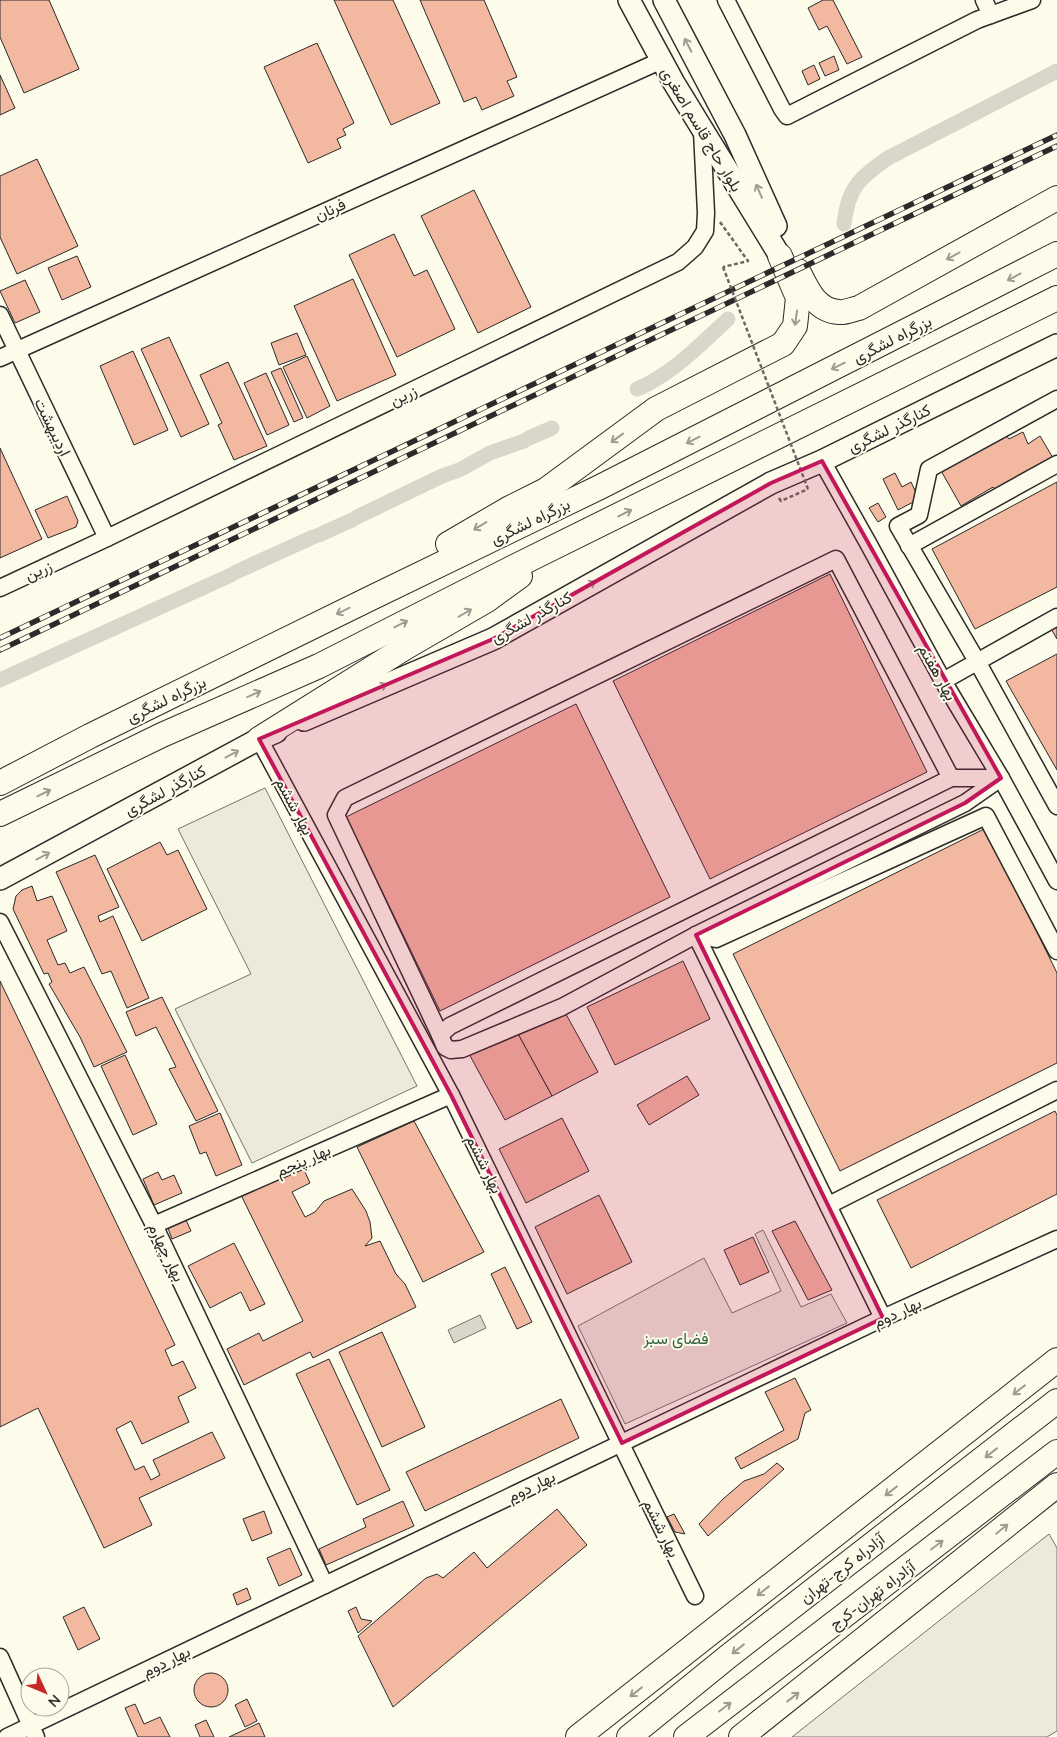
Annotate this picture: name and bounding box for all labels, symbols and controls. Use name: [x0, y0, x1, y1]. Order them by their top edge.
one-way arrow: [683, 38, 692, 53]
street label: بلوار حاج قاسم اصغری: [655, 63, 747, 196]
one-way arrow: [754, 184, 763, 199]
street label: فرنان: [311, 193, 349, 226]
one-way arrow: [946, 251, 961, 261]
one-way arrow: [1007, 273, 1022, 282]
one-way arrow: [791, 310, 801, 326]
street label: بزرگراه لشگری: [849, 311, 936, 369]
one-way arrow: [831, 362, 846, 371]
street label: زرین: [386, 380, 421, 412]
street label: اردیبهشت: [29, 395, 76, 460]
street label: کنارگذر لشگری: [844, 399, 935, 458]
one-way arrow: [610, 433, 624, 443]
one-way arrow: [686, 436, 701, 445]
street label: بزرگراه لشگری: [487, 493, 574, 551]
one-way arrow: [617, 508, 632, 517]
one-way arrow: [474, 521, 488, 531]
street label: زرین: [21, 555, 56, 587]
one-way arrow: [581, 580, 596, 590]
street label: کنارگذر لشگری: [487, 587, 576, 649]
one-way arrow: [336, 607, 351, 616]
one-way arrow: [457, 608, 471, 618]
one-way arrow: [393, 619, 408, 628]
street label: بهار هفتم: [913, 640, 962, 705]
street label: بزرگراه لشگری: [123, 671, 210, 729]
one-way arrow: [372, 682, 387, 692]
one-way arrow: [246, 689, 261, 699]
one-way arrow: [224, 748, 239, 758]
street label: کنارگذر لشگری: [121, 760, 210, 822]
street label: بهار ششم: [270, 774, 319, 839]
one-way arrow: [36, 788, 51, 797]
one-way arrow: [35, 850, 50, 860]
street label: بهار ششم: [460, 1131, 508, 1197]
street label: بهار پنجم: [272, 1139, 334, 1183]
street label: بهار چهارم: [142, 1219, 190, 1286]
street label: بهار دوم: [870, 1292, 925, 1334]
park label: فضای سبز: [642, 1328, 709, 1350]
one-way arrow: [1013, 1385, 1026, 1396]
one-way arrow: [985, 1447, 998, 1458]
street label: بهار دوم: [504, 1466, 559, 1508]
one-way arrow: [885, 1485, 898, 1496]
street label: بهار ششم: [637, 1495, 685, 1561]
one-way arrow: [995, 1524, 1008, 1535]
street label: آزادراه کرج-تهران: [796, 1528, 891, 1609]
one-way arrow: [930, 1539, 943, 1550]
street label: آزادراه تهران-کرج: [825, 1555, 921, 1635]
one-way arrow: [757, 1586, 770, 1597]
street label: بهار دوم: [139, 1641, 194, 1683]
one-way arrow: [732, 1644, 745, 1655]
north arrow: [20, 1667, 70, 1717]
one-way arrow: [630, 1686, 643, 1697]
text: N: [44, 1690, 64, 1711]
one-way arrow: [787, 1691, 800, 1702]
one-way arrow: [718, 1702, 731, 1713]

